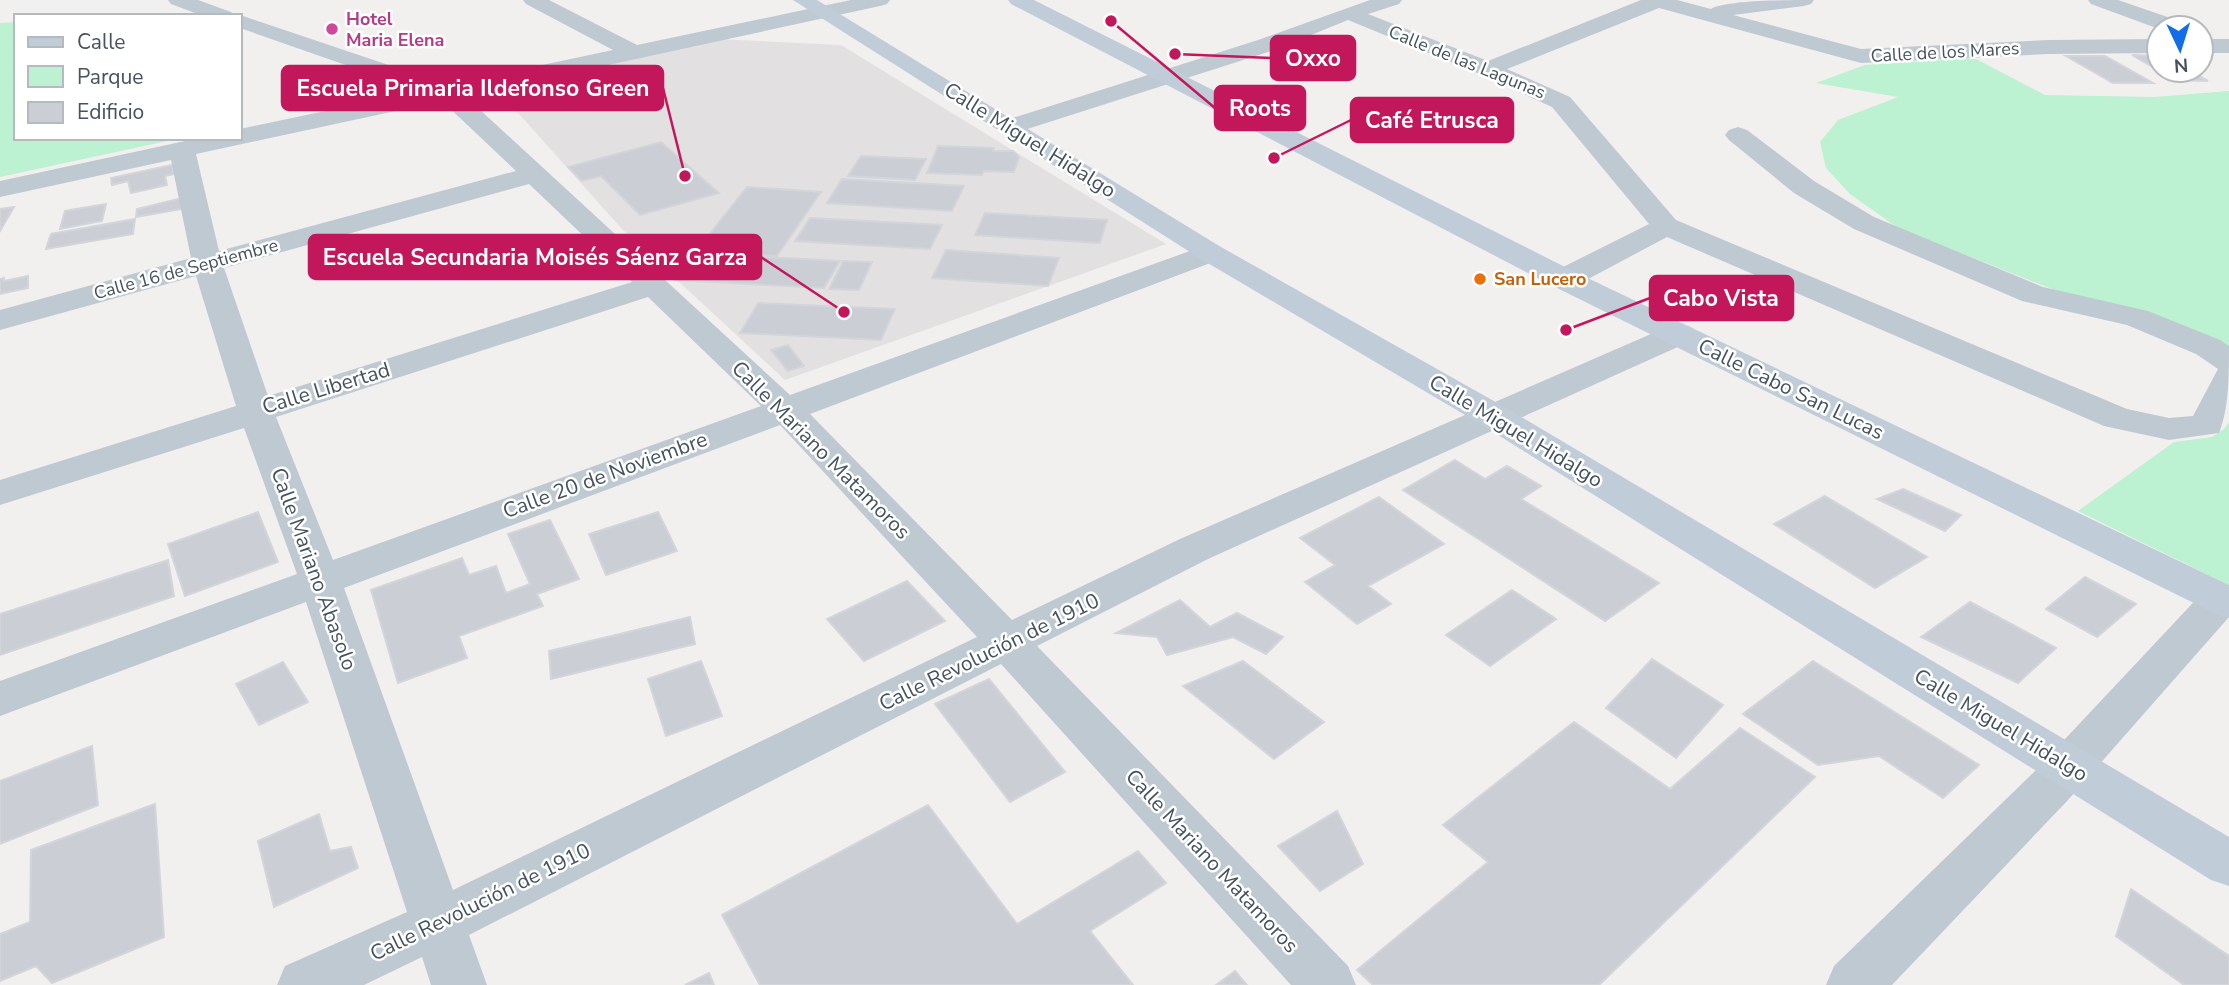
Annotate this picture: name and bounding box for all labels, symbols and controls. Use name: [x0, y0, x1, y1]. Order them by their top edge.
place label: Hotel Maria Elena: [346, 7, 444, 52]
legend: [14, 14, 242, 140]
north arrow: [2145, 14, 2215, 84]
street label: Calle de las Lagunas: [1385, 20, 1549, 104]
marker: Hotel Maria Elena: [324, 21, 340, 37]
text: Calle: [77, 28, 125, 56]
callout: Oxxo: [1271, 36, 1355, 80]
street label: Calle de los Mares: [1870, 36, 2020, 68]
text: Oxxo: [1285, 43, 1341, 74]
text: N: [2173, 51, 2189, 78]
text: Parque: [77, 63, 144, 91]
callout: Escuela Primaria Ildefonso Green: [282, 66, 663, 110]
text: Escuela Primaria Ildefonso Green: [296, 73, 650, 104]
street label: Calle Miguel Hidalgo: [939, 76, 1121, 204]
callout: Roots: [1215, 86, 1305, 130]
text: Roots: [1229, 93, 1291, 124]
text: Edificio: [77, 98, 144, 126]
callout: Café Etrusca: [1351, 98, 1513, 142]
text: Café Etrusca: [1365, 105, 1499, 136]
street label: Calle 16 de Septiembre: [91, 233, 281, 305]
callout: Escuela Secundaria Moisés Sáenz Garza: [309, 235, 761, 279]
text: Escuela Secundaria Moisés Sáenz Garza: [323, 242, 747, 273]
place label: San Lucero: [1494, 267, 1586, 291]
marker: San Lucero: [1472, 271, 1488, 287]
callout: Cabo Vista: [1650, 276, 1793, 320]
text: Cabo Vista: [1663, 283, 1779, 314]
street label: Calle Cabo San Lucas: [1694, 332, 1888, 446]
street label: Calle Libertad: [259, 355, 393, 421]
street label: Calle Mariano Matamoros: [726, 355, 916, 545]
street label: Calle Miguel Hidalgo: [1424, 368, 1608, 494]
street label: Calle 20 de Noviembre: [499, 425, 711, 525]
street label: Calle Mariano Abasolo: [264, 464, 364, 674]
street label: Calle Revolución de 1910: [874, 586, 1104, 718]
street label: Calle Miguel Hidalgo: [1909, 662, 2093, 788]
street label: Calle Mariano Matamoros: [1119, 763, 1305, 959]
street label: Calle Revolución de 1910: [365, 836, 595, 968]

